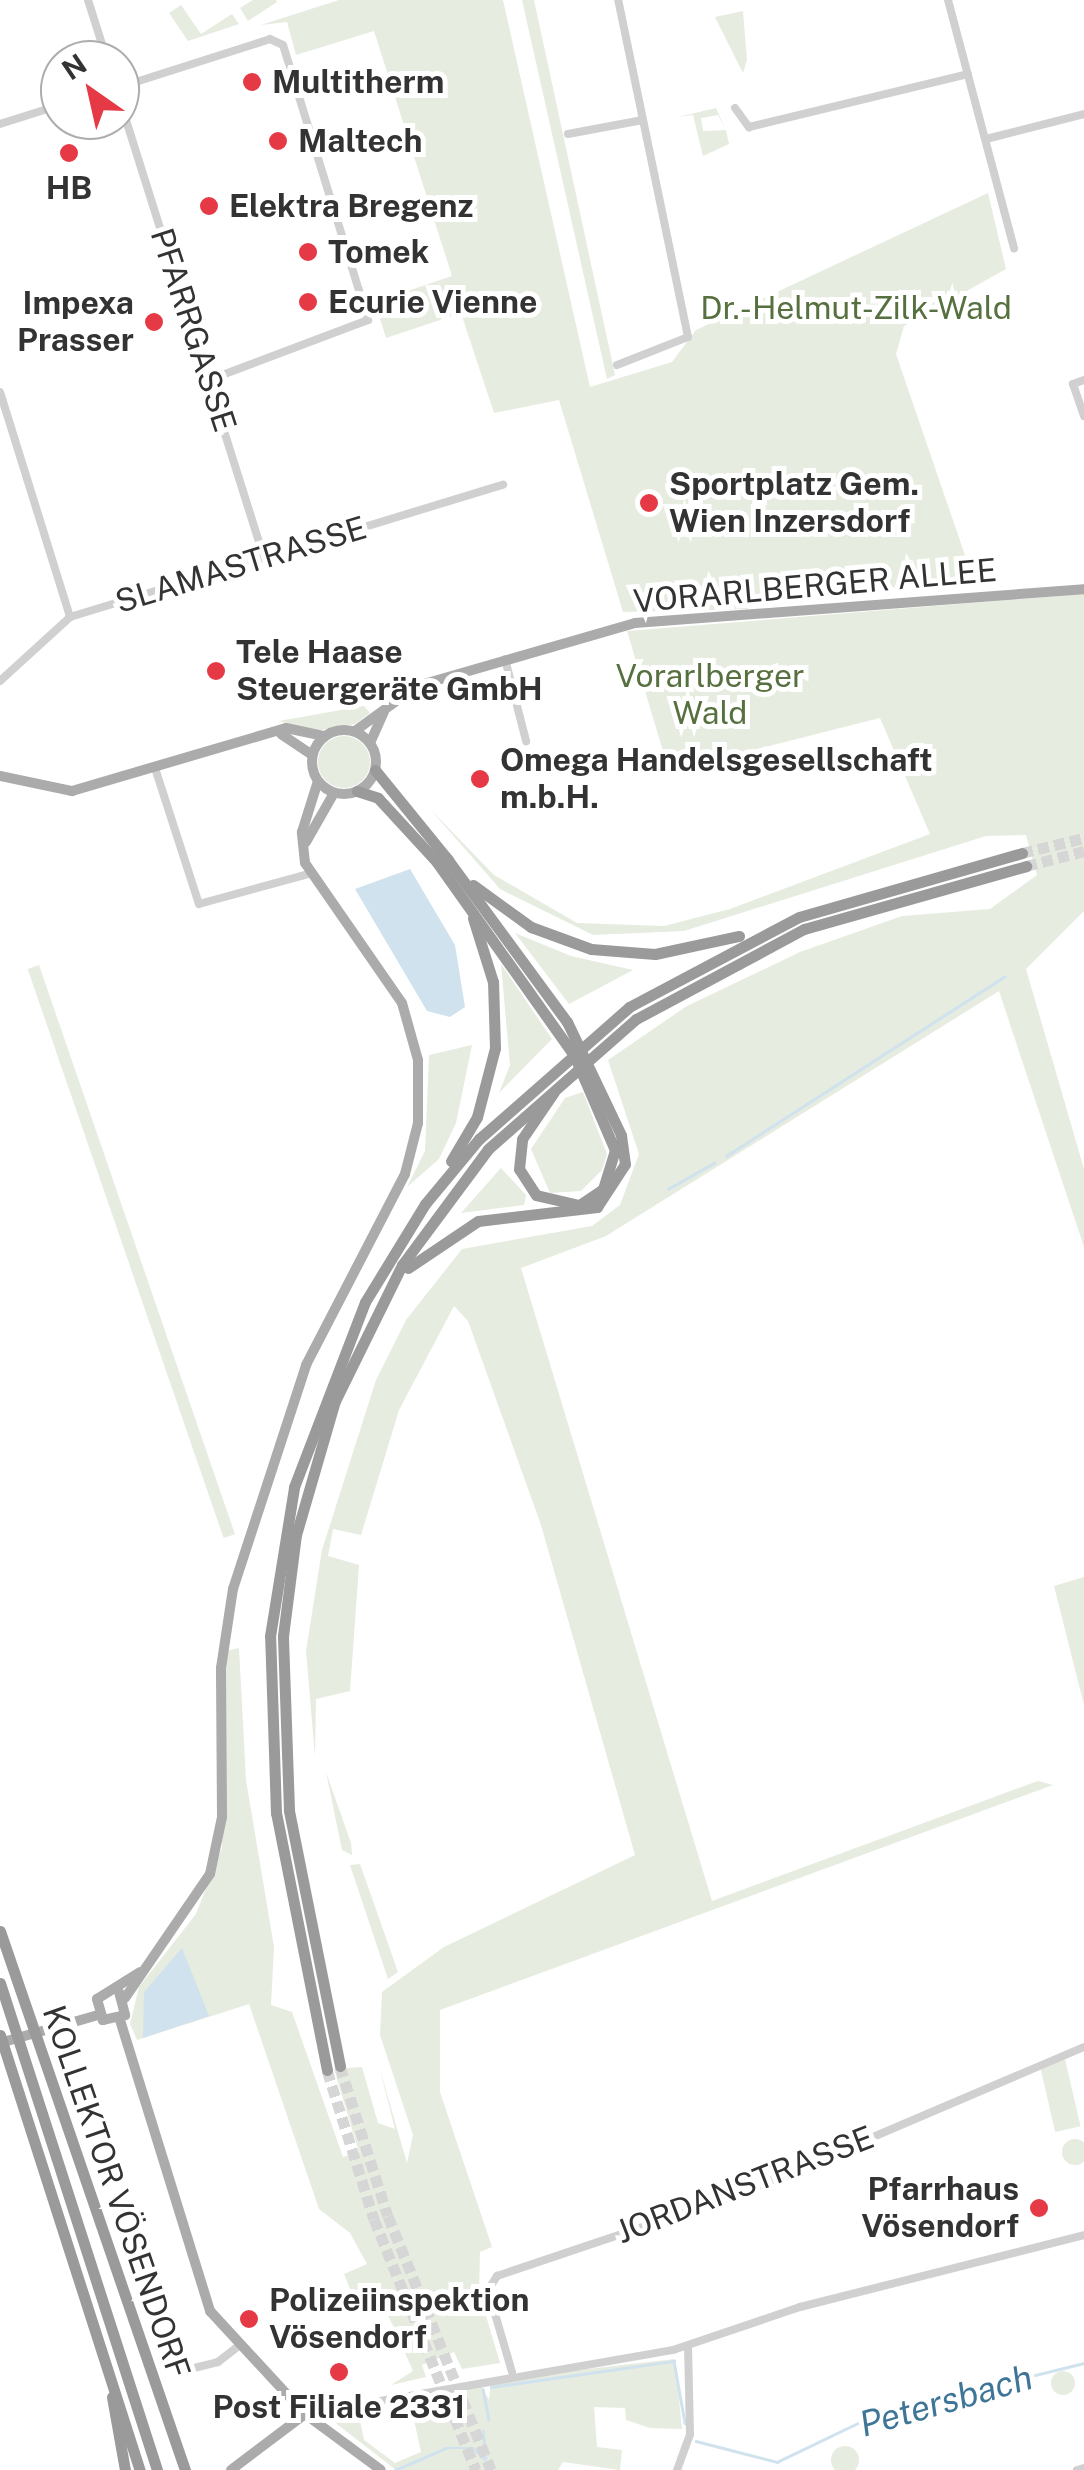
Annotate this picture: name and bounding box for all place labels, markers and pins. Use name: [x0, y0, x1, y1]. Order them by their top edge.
place label: Multitherm: [272, 63, 444, 101]
marker: Multitherm: [241, 71, 263, 93]
place label: Maltech: [298, 122, 422, 160]
marker: Maltech: [267, 130, 289, 152]
marker: HB: [58, 142, 80, 164]
place label: HB: [46, 169, 92, 207]
place label: Elektra Bregenz: [229, 187, 473, 225]
marker: Elektra Bregenz: [198, 195, 220, 217]
place label: Tomek: [328, 233, 429, 271]
marker: Tomek: [297, 241, 319, 263]
place label: Ecurie Vienne: [328, 283, 538, 321]
place label: Impexa Prasser: [17, 285, 134, 360]
marker: Ecurie Vienne: [297, 291, 319, 313]
marker: Impexa Prasser: [143, 311, 165, 333]
place label: Sportplatz Gem. Wien Inzersdorf: [669, 466, 919, 541]
marker: Sportplatz Gem. Wien Inzersdorf: [638, 492, 660, 514]
place label: Tele Haase Steuergeräte GmbH: [236, 634, 543, 709]
marker: Tele Haase Steuergeräte GmbH: [205, 660, 227, 682]
place label: Omega Handelsgesellschaft m.b.H.: [500, 742, 933, 817]
marker: Omega Handelsgesellschaft m.b.H.: [469, 768, 491, 790]
place label: Pfarrhaus Vösendorf: [861, 2171, 1019, 2246]
marker: Pfarrhaus Vösendorf: [1028, 2197, 1050, 2219]
place label: Polizeiinspektion Vösendorf: [269, 2282, 529, 2357]
marker: Polizeiinspektion Vösendorf: [238, 2308, 260, 2330]
marker: Post Filiale 2331: [328, 2361, 350, 2383]
place label: Post Filiale 2331: [212, 2388, 466, 2426]

